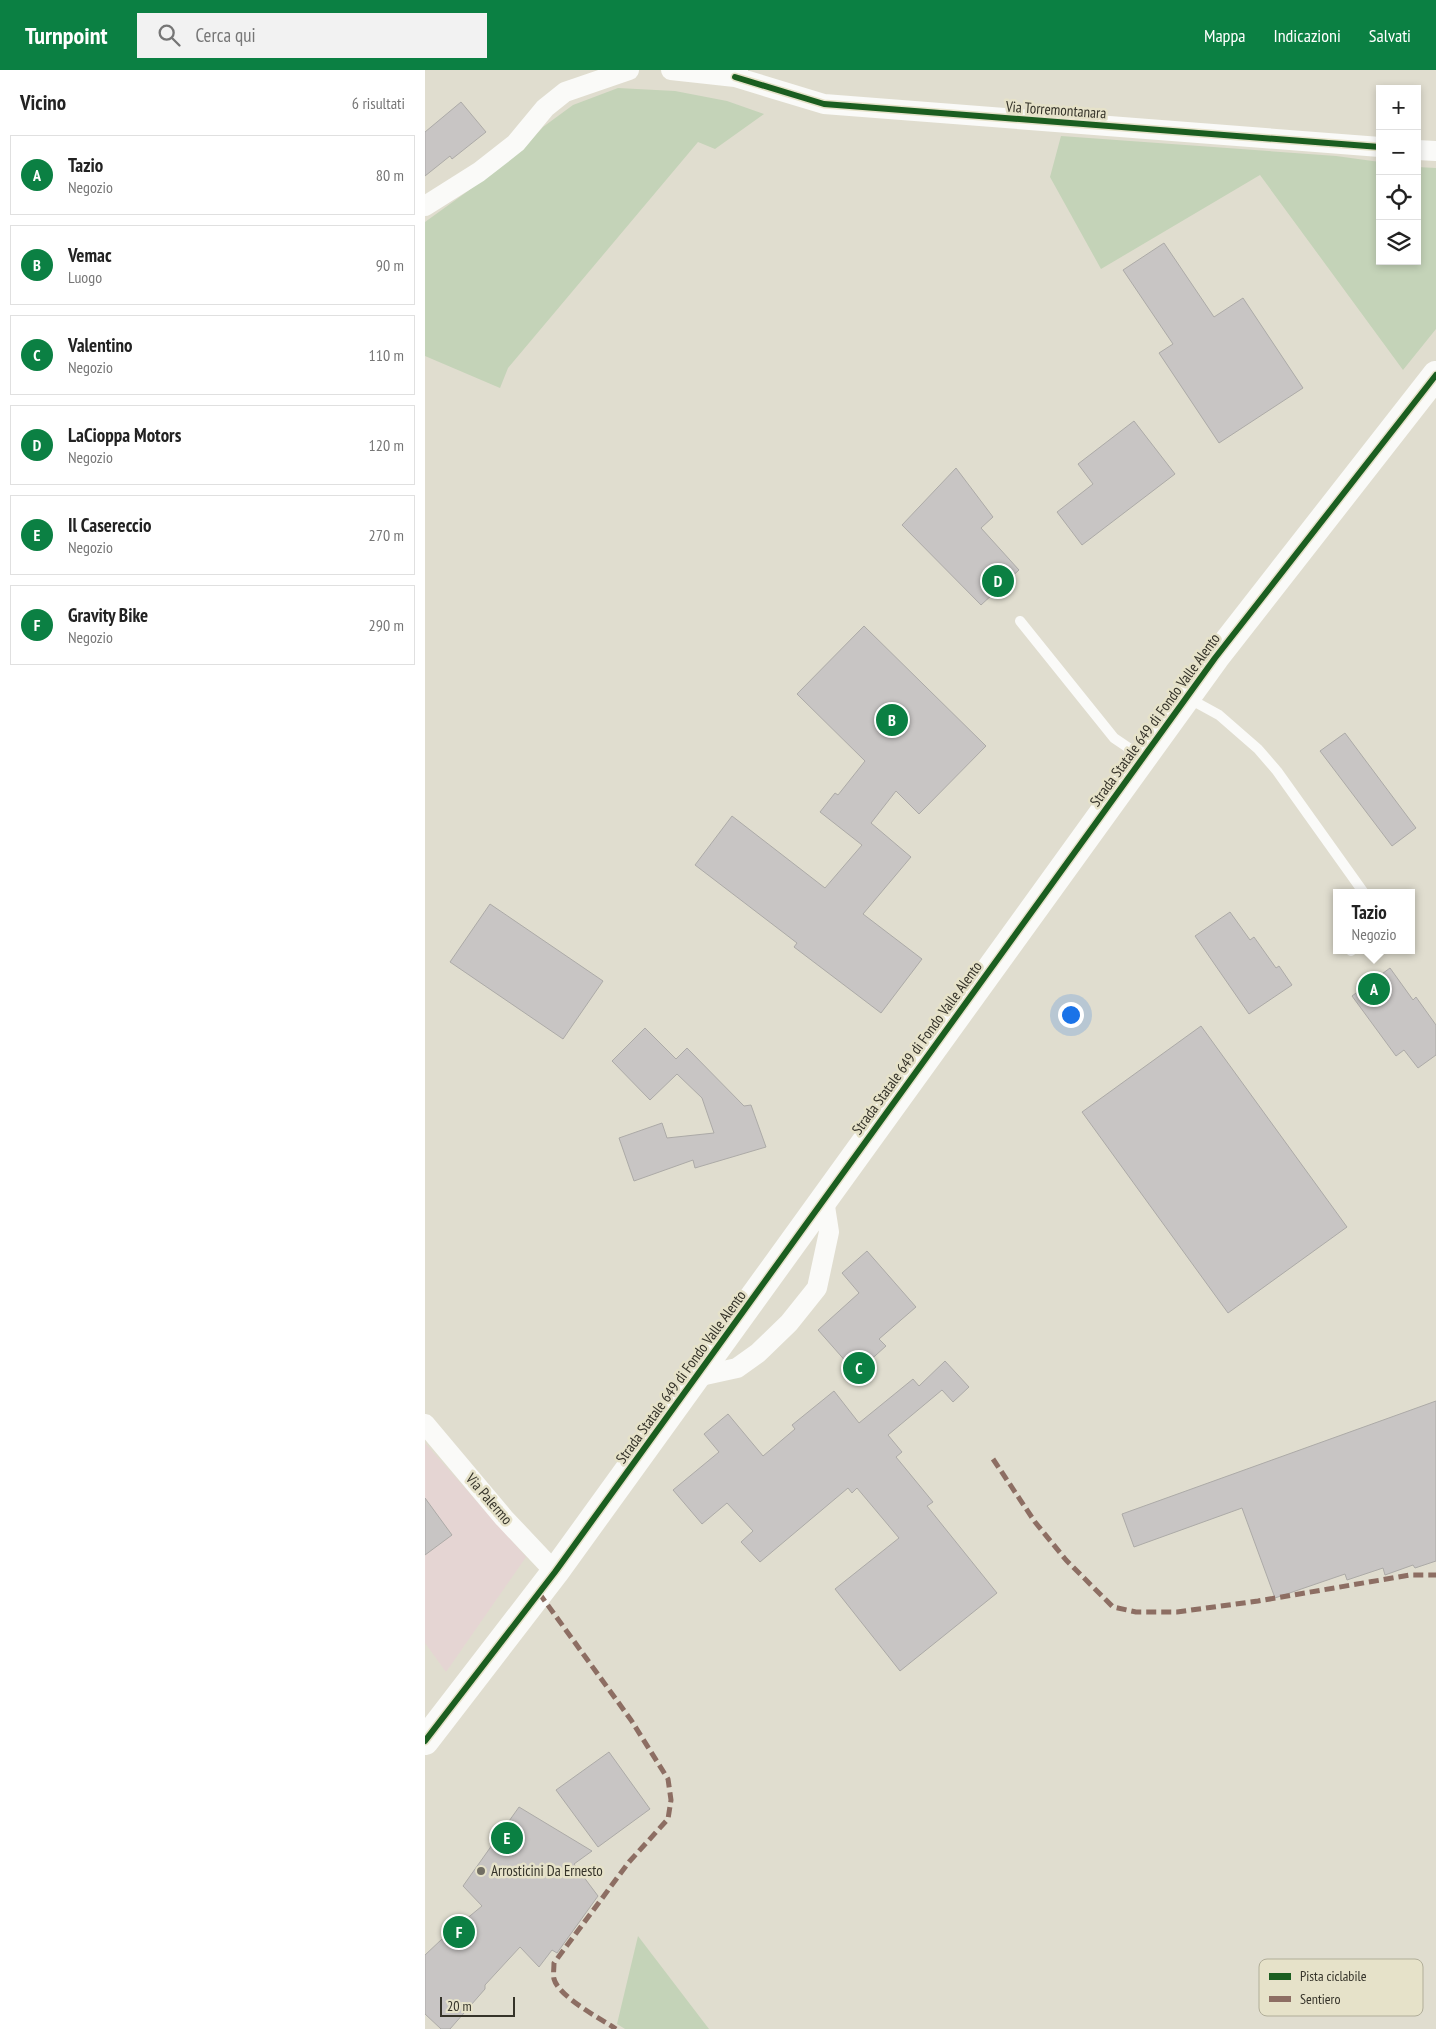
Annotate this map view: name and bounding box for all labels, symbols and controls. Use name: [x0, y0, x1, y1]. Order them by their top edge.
search box: [137, 13, 487, 58]
text: Turnpoint: [25, 20, 107, 51]
icon: search: [155, 21, 183, 49]
text: Cerca qui: [195, 23, 256, 47]
text: Mappa: [1204, 24, 1245, 47]
text: Indicazioni: [1273, 24, 1341, 47]
text: Salvati: [1369, 24, 1411, 47]
map controls: [1376, 85, 1421, 265]
button: +: [1376, 85, 1421, 130]
text: Vicino: [20, 89, 66, 116]
text: 6 risultati: [352, 93, 405, 113]
street label: Via Torremontanara: [1004, 96, 1107, 122]
button: −: [1376, 130, 1421, 175]
text: Tazio: [68, 153, 103, 177]
text: A: [33, 165, 41, 185]
text: 80 m: [376, 165, 404, 185]
button: locate: [1376, 175, 1421, 220]
text: Negozio: [68, 177, 113, 197]
button: layers: [1376, 220, 1421, 265]
text: Vemac: [68, 243, 112, 267]
text: B: [33, 255, 41, 275]
text: 90 m: [376, 255, 404, 275]
text: Luogo: [68, 267, 102, 287]
text: Valentino: [68, 333, 133, 357]
text: C: [33, 345, 41, 365]
text: 110 m: [369, 345, 404, 365]
text: Negozio: [68, 357, 113, 377]
text: LaCioppa Motors: [68, 423, 181, 447]
text: D: [33, 435, 41, 455]
text: 120 m: [369, 435, 404, 455]
text: Negozio: [68, 447, 113, 467]
text: Il Casereccio: [68, 513, 151, 537]
text: E: [34, 525, 40, 545]
text: 270 m: [369, 525, 404, 545]
text: Negozio: [68, 537, 113, 557]
pin: D: [982, 562, 1014, 600]
text: Gravity Bike: [68, 603, 148, 627]
text: F: [34, 615, 40, 635]
text: 290 m: [369, 615, 404, 635]
text: Negozio: [68, 627, 113, 647]
street label: Strada Statale 649 di Fondo Valle Alento: [1085, 629, 1224, 810]
pin: B: [876, 701, 908, 739]
popup: [1333, 889, 1415, 954]
text: Tazio: [1352, 900, 1387, 924]
text: Negozio: [1352, 924, 1396, 944]
street label: Strada Statale 649 di Fondo Valle Alento: [847, 957, 986, 1138]
pin: A: [1358, 970, 1390, 1008]
your location: [1058, 1002, 1084, 1028]
street label: Strada Statale 649 di Fondo Valle Alento: [611, 1286, 750, 1467]
pin: C: [843, 1349, 875, 1387]
street label: Via Palermo: [461, 1468, 517, 1528]
pin: E: [491, 1819, 523, 1857]
place label: Arrosticini Da Ernesto: [491, 1861, 603, 1880]
marker: Arrosticini Da Ernesto: [475, 1865, 487, 1877]
pin: F: [443, 1913, 475, 1951]
legend: [1259, 1959, 1423, 2016]
text: Pista ciclabile: [1300, 1967, 1367, 1985]
text: Sentiero: [1300, 1990, 1340, 2008]
scale bar: [440, 1994, 515, 2017]
text: 20 m: [447, 1997, 472, 2015]

